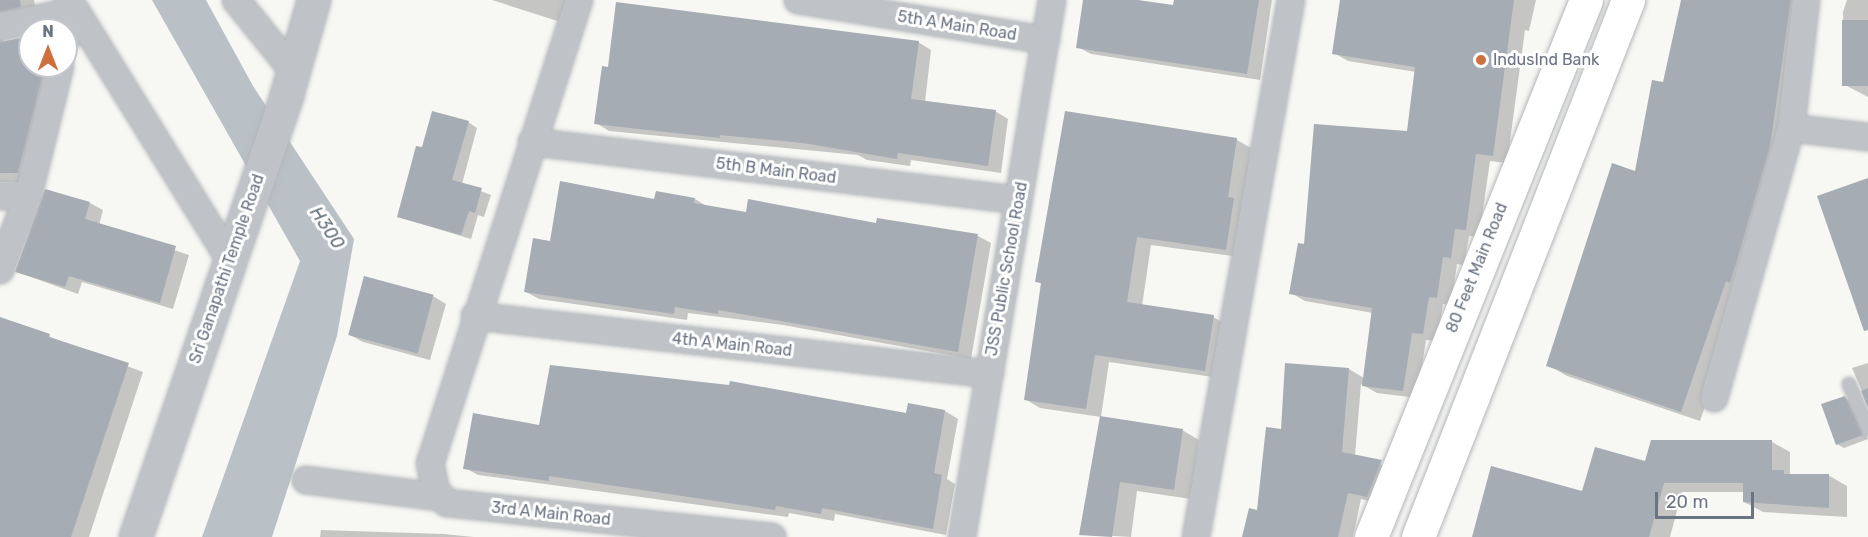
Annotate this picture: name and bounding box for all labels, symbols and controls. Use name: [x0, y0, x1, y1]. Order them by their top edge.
street label: 5th A Main Road: [896, 7, 1018, 45]
north arrow: [18, 18, 78, 78]
text: N: [42, 22, 54, 41]
place label: IndusInd Bank: [1493, 50, 1599, 70]
marker: IndusInd Bank: [1474, 53, 1488, 67]
street label: 5th B Main Road: [715, 154, 837, 188]
street label: Sri Ganapathi Temple Road: [185, 172, 269, 366]
street label: JSS Public School Road: [982, 180, 1032, 358]
street label: 80 Feet Main Road: [1442, 200, 1512, 336]
water label: H300: [305, 203, 349, 253]
street label: 4th A Main Road: [671, 329, 793, 361]
scale bar: [1658, 480, 1757, 518]
text: 20 m: [1666, 491, 1708, 513]
street label: 3rd A Main Road: [490, 498, 612, 530]

